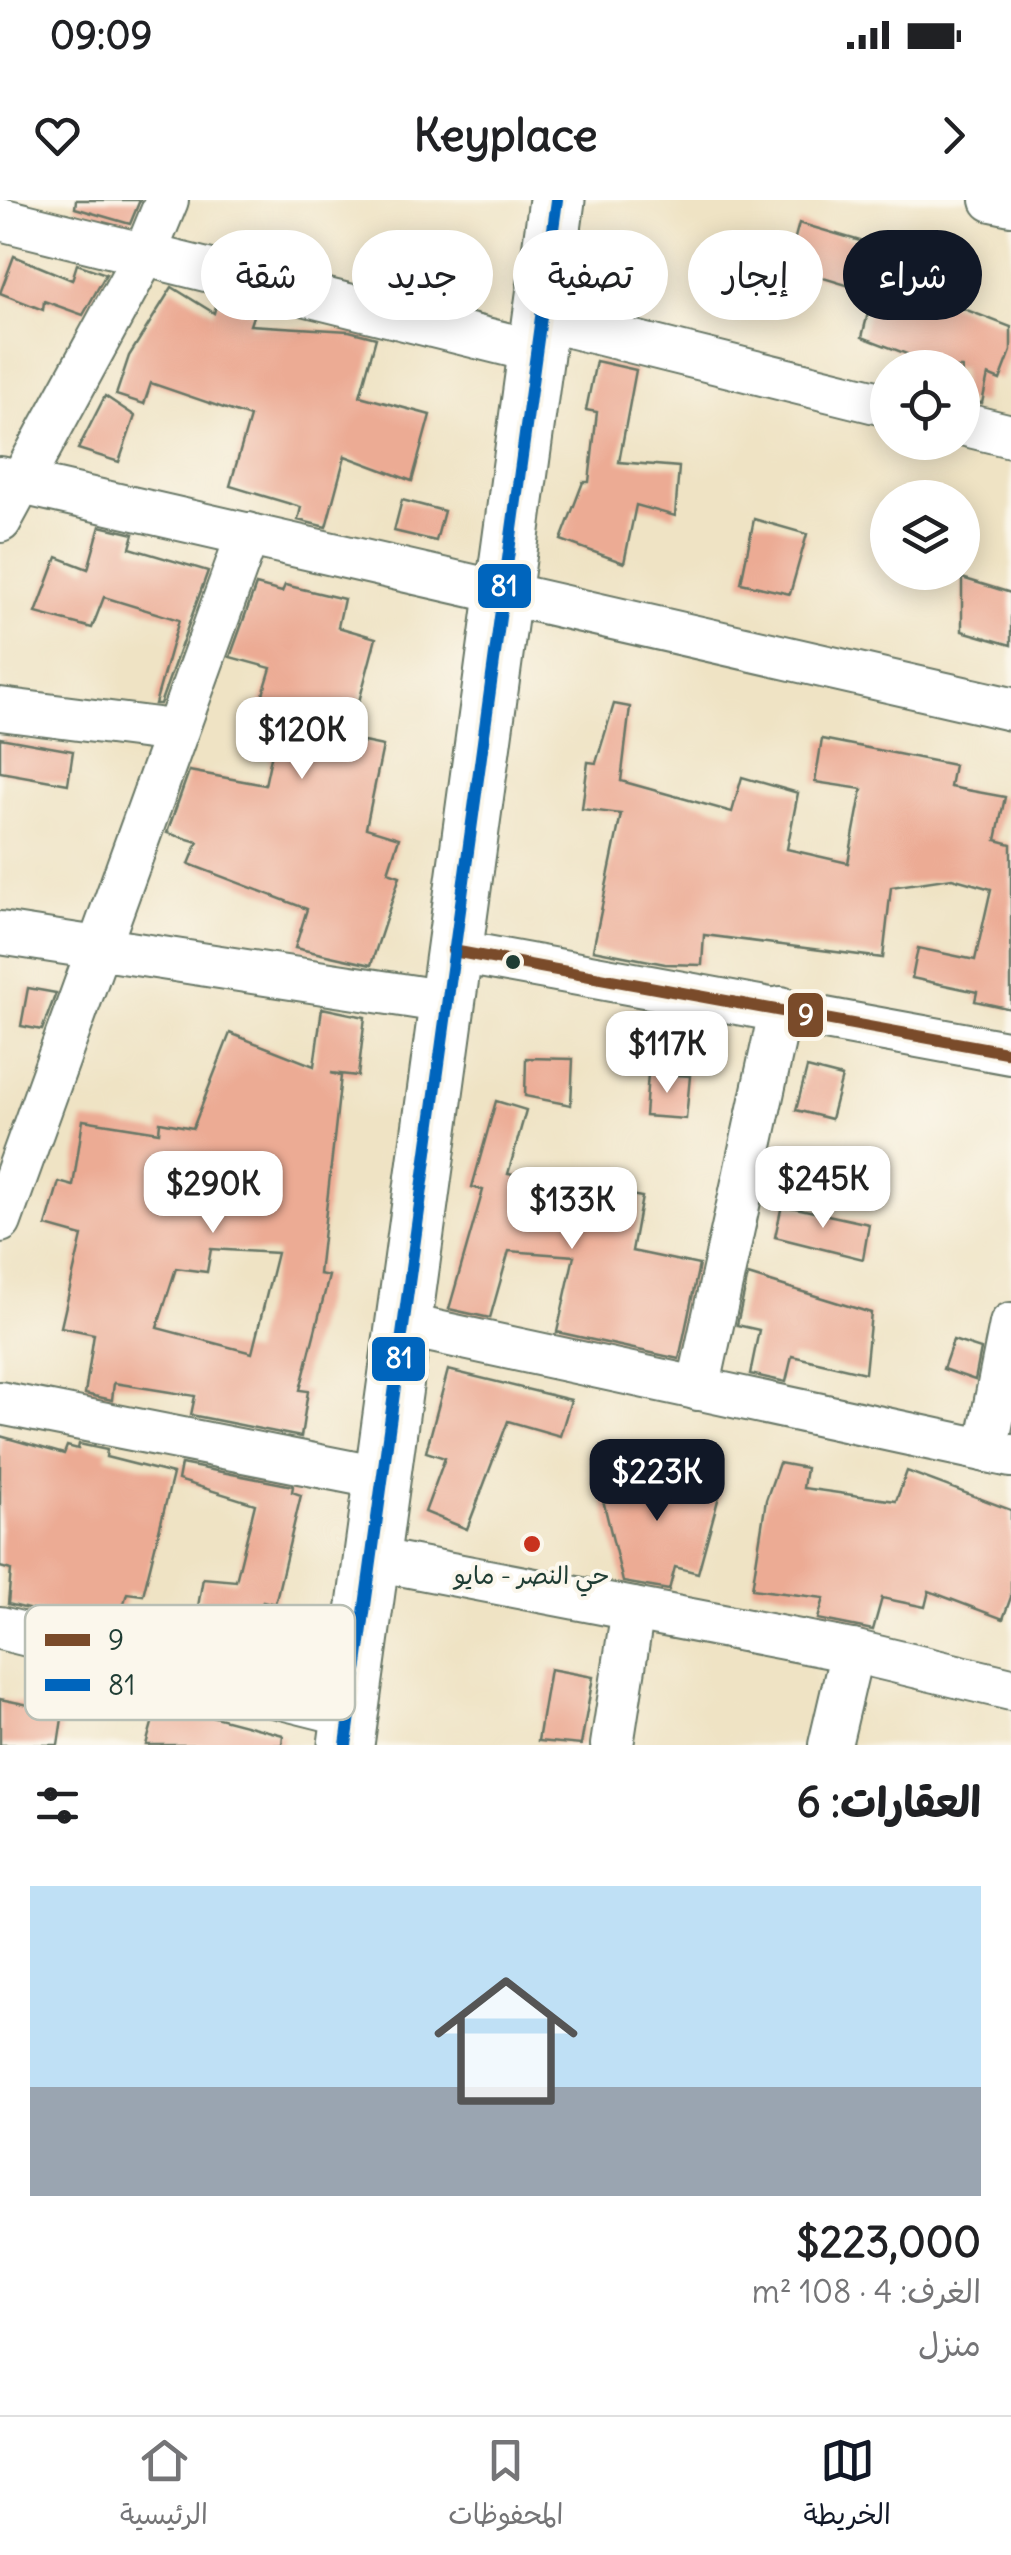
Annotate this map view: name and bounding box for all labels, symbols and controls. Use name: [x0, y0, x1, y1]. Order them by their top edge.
text: 09:09: [50, 12, 152, 59]
text: Keyplace: [413, 107, 598, 163]
icon: heart: [30, 108, 85, 163]
icon: forward: [926, 108, 981, 163]
chip: شقة: [201, 230, 332, 320]
chip: جديد: [352, 230, 493, 320]
chip: تصفية: [513, 230, 668, 320]
chip: إيجار: [688, 230, 823, 320]
chip: شراء: [843, 230, 982, 320]
map controls: [870, 350, 980, 590]
button: locate: [870, 350, 980, 460]
button: layers: [870, 480, 980, 590]
line badge: 81: [476, 562, 533, 610]
text: 81: [490, 568, 518, 604]
pin: $120K: [232, 697, 372, 782]
text: $120K: [258, 709, 346, 750]
unlabelled marker: [503, 952, 523, 972]
line badge: 9: [786, 991, 825, 1039]
text: 9: [798, 997, 814, 1033]
pin: $117K: [597, 1011, 737, 1096]
text: $117K: [628, 1023, 706, 1064]
pin: $245K: [753, 1146, 893, 1231]
pin: $290K: [143, 1151, 283, 1236]
text: $245K: [777, 1158, 869, 1199]
text: $290K: [166, 1163, 260, 1204]
pin: $133K: [502, 1167, 642, 1252]
text: $133K: [529, 1179, 615, 1220]
line badge: 81: [370, 1335, 427, 1383]
text: 81: [385, 1340, 413, 1376]
pin: $223K: [587, 1439, 727, 1524]
text: $223K: [612, 1451, 702, 1492]
marker: حي النصر - مايو: [521, 1533, 543, 1555]
place label: حي النصر - مايو: [452, 1559, 610, 1597]
legend: [25, 1605, 355, 1720]
text: 9: [108, 1622, 124, 1658]
text: 81: [108, 1667, 135, 1703]
text: العقارات: 6: [797, 1776, 981, 1828]
icon: filters: [30, 1778, 85, 1833]
icon: home: [416, 1951, 596, 2131]
text: $223,000: [796, 2216, 981, 2268]
text: الغرف: 4 · 108 m²: [752, 2271, 981, 2312]
text: منزل: [918, 2324, 981, 2365]
tab: الرئيسية: [120, 2433, 208, 2539]
tab: المحفوظات: [448, 2433, 563, 2539]
tab: الخريطة: [804, 2433, 891, 2539]

